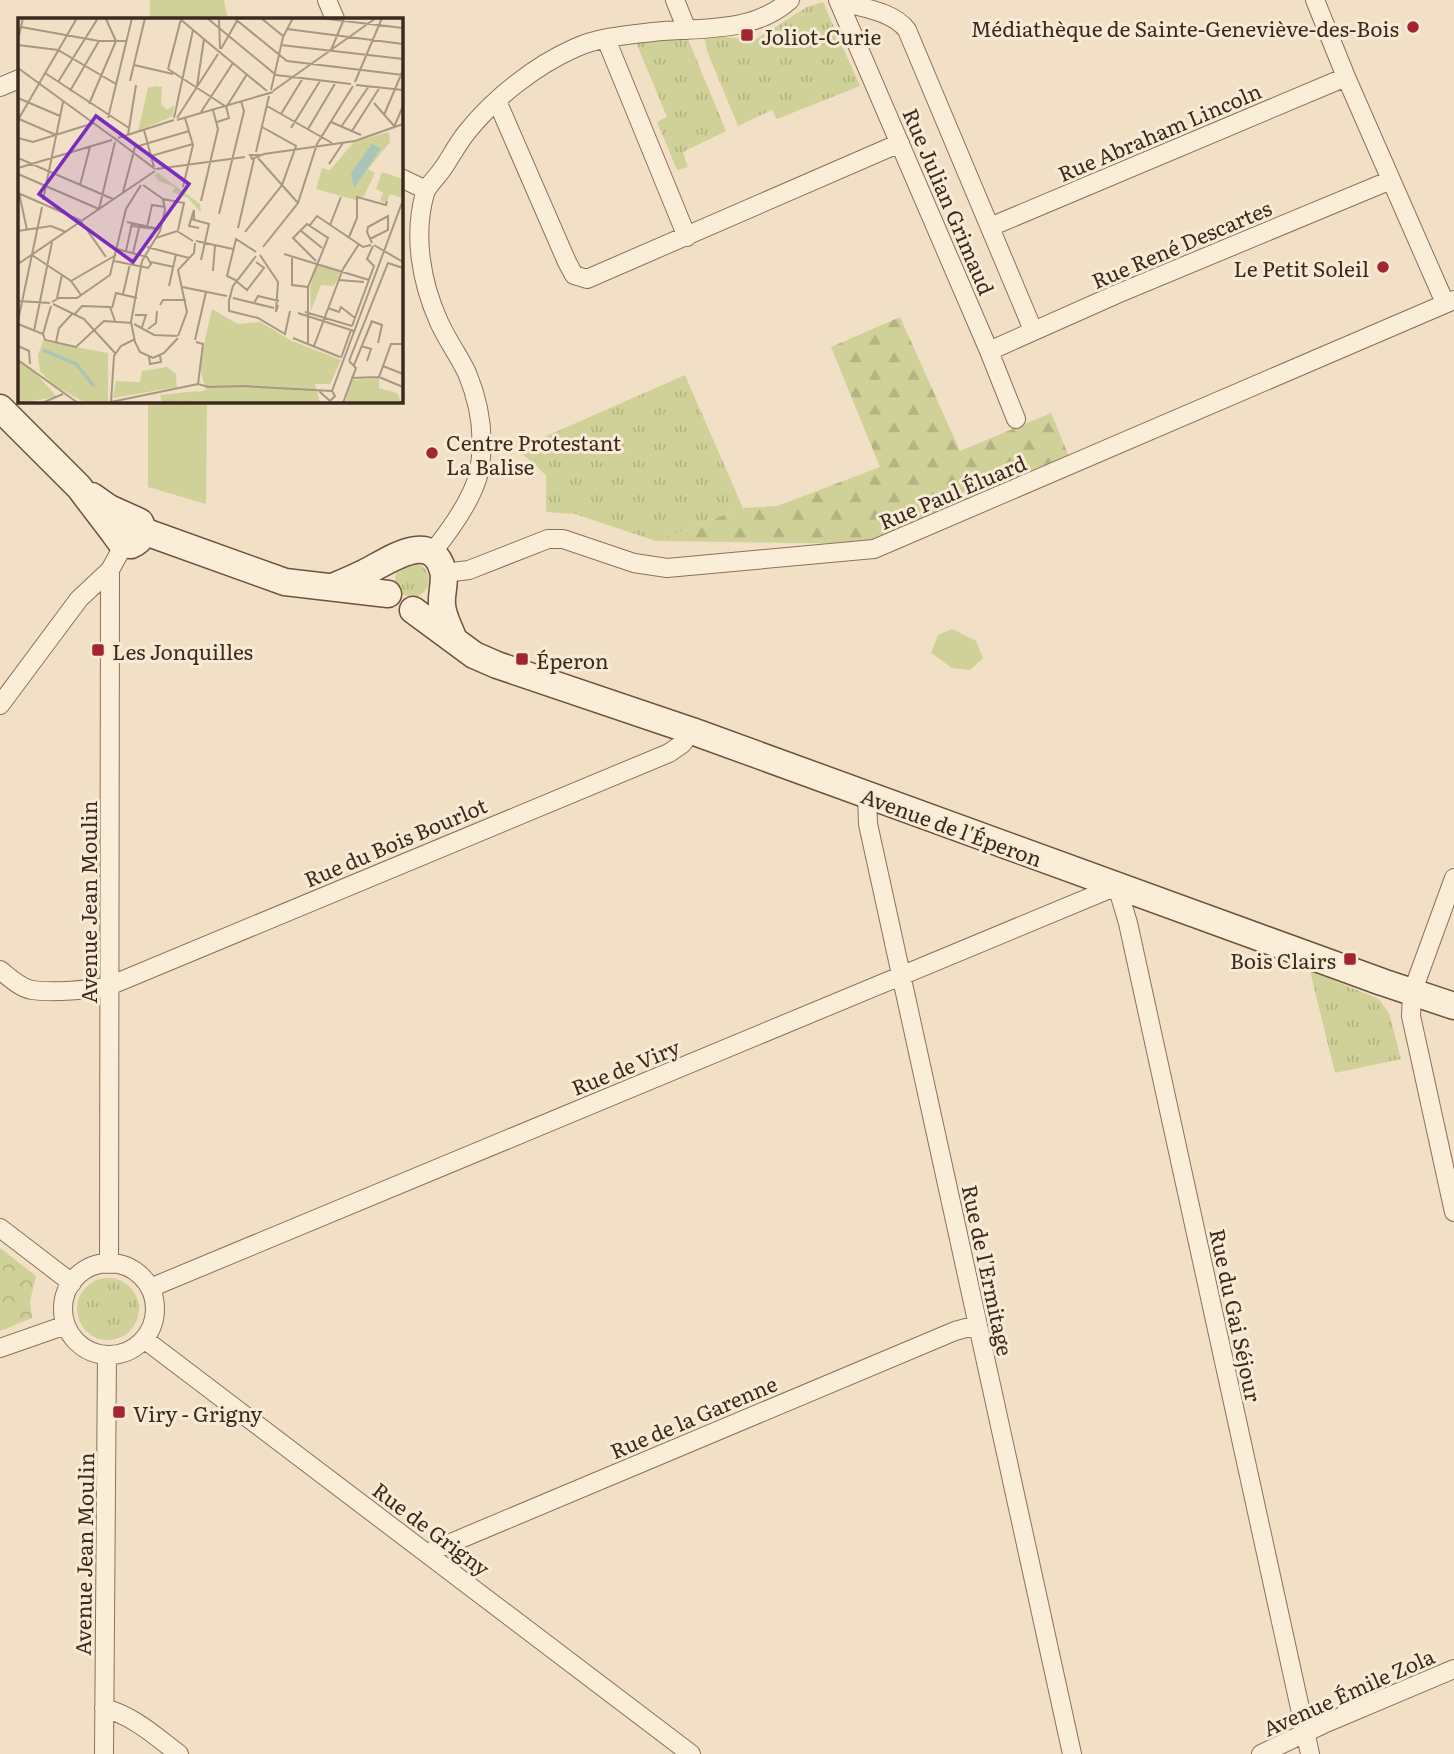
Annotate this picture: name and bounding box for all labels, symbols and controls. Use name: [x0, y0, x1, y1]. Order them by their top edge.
place label: Médiathèque de Sainte-Geneviève-des-Bois: [971, 12, 1399, 43]
inset map: [18, 18, 402, 402]
marker: Médiathèque de Sainte-Geneviève-des-Bois: [1405, 19, 1421, 35]
place label: Joliot-Curie: [761, 20, 881, 51]
marker: Joliot-Curie: [739, 27, 755, 43]
street label: Rue Abraham Lincoln: [1052, 74, 1266, 188]
street label: Rue Julian Grimaud: [897, 103, 1003, 299]
street label: Rue René Descartes: [1086, 191, 1276, 295]
place label: Le Petit Soleil: [1233, 252, 1369, 283]
marker: Le Petit Soleil: [1375, 259, 1391, 275]
place label: Centre Protestant La Balise: [446, 426, 622, 481]
marker: Centre Protestant La Balise: [424, 445, 440, 461]
street label: Rue Paul Éluard: [873, 446, 1031, 536]
place label: Les Jonquilles: [112, 635, 253, 666]
marker: Les Jonquilles: [90, 642, 106, 658]
place label: Éperon: [536, 644, 609, 675]
marker: Éperon: [514, 651, 530, 667]
street label: Avenue de l'Éperon: [857, 779, 1047, 873]
street label: Rue du Bois Bourlot: [299, 788, 492, 894]
street label: Avenue Jean Moulin: [72, 800, 103, 1004]
place label: Bois Clairs: [1230, 944, 1336, 975]
marker: Bois Clairs: [1342, 951, 1358, 967]
street label: Rue de Viry: [566, 1030, 685, 1102]
street label: Rue de l'Ermitage: [956, 1182, 1022, 1359]
street label: Rue du Gai Séjour: [1203, 1225, 1271, 1405]
street label: Rue de la Garenne: [605, 1367, 781, 1465]
place label: Viry - Grigny: [133, 1397, 263, 1428]
marker: Viry - Grigny: [111, 1404, 127, 1420]
street label: Avenue Jean Moulin: [66, 1452, 100, 1656]
street label: Rue de Grigny: [367, 1474, 498, 1583]
street label: Avenue Émile Zola: [1257, 1639, 1439, 1743]

